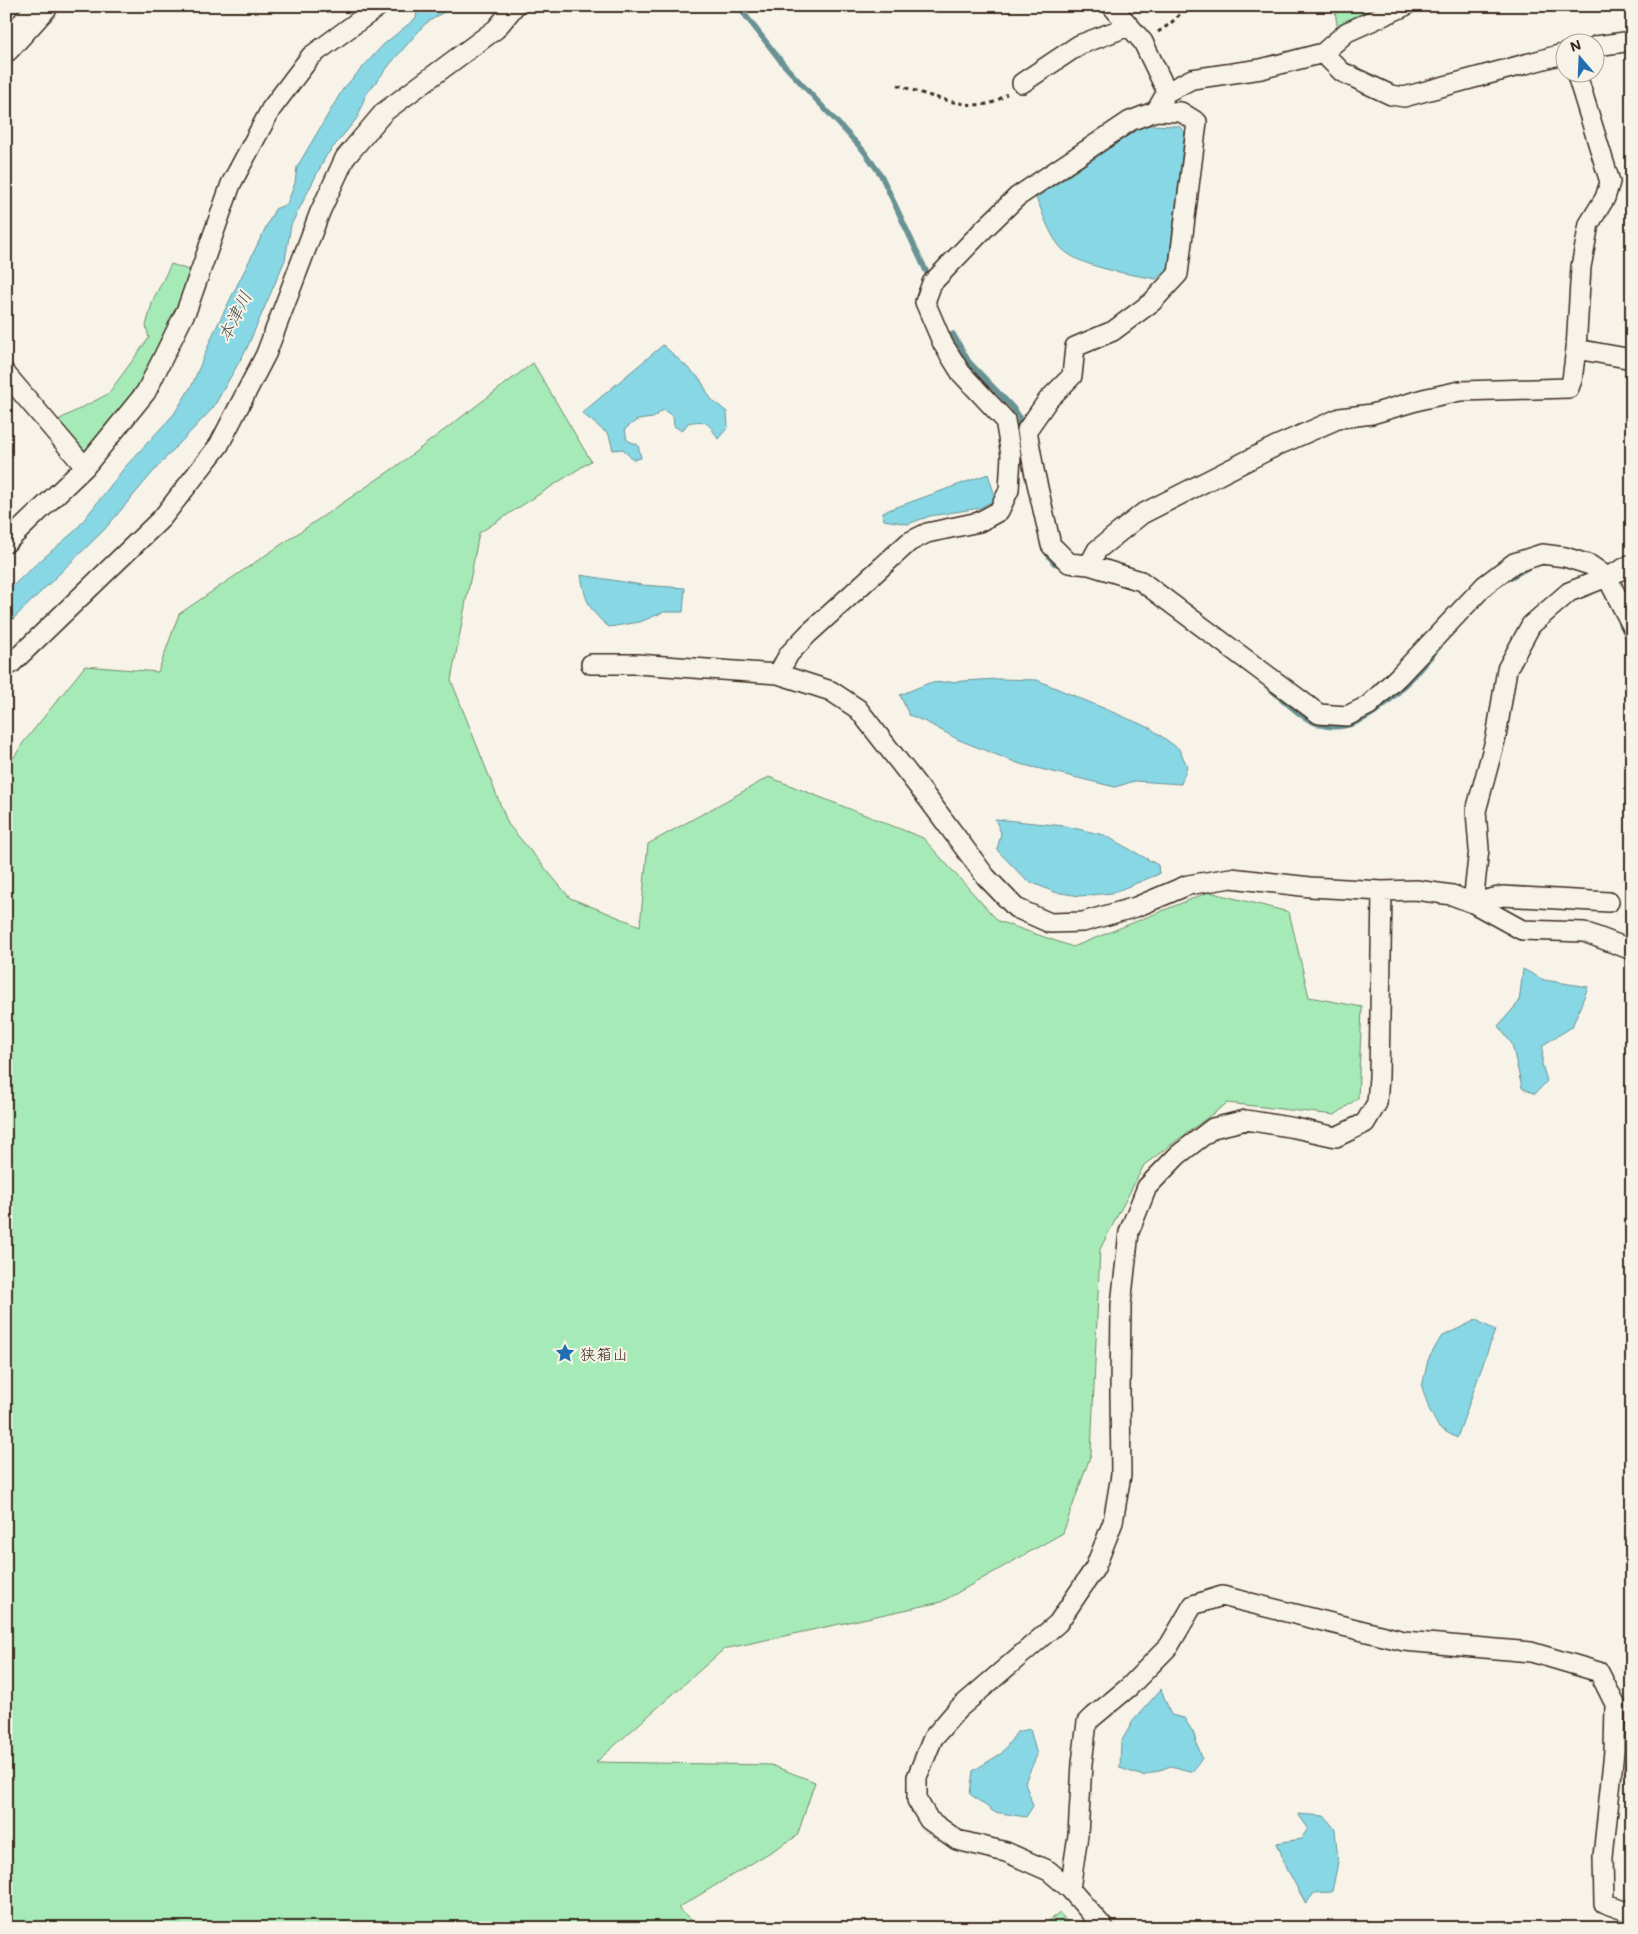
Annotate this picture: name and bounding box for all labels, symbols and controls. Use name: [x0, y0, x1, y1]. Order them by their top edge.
north arrow: [1556, 32, 1606, 82]
text: N: [1567, 35, 1584, 56]
water label: 本津川: [211, 286, 257, 346]
place icon: 狭箱山: [554, 1342, 576, 1364]
place label: 狭箱山: [580, 1343, 628, 1364]

